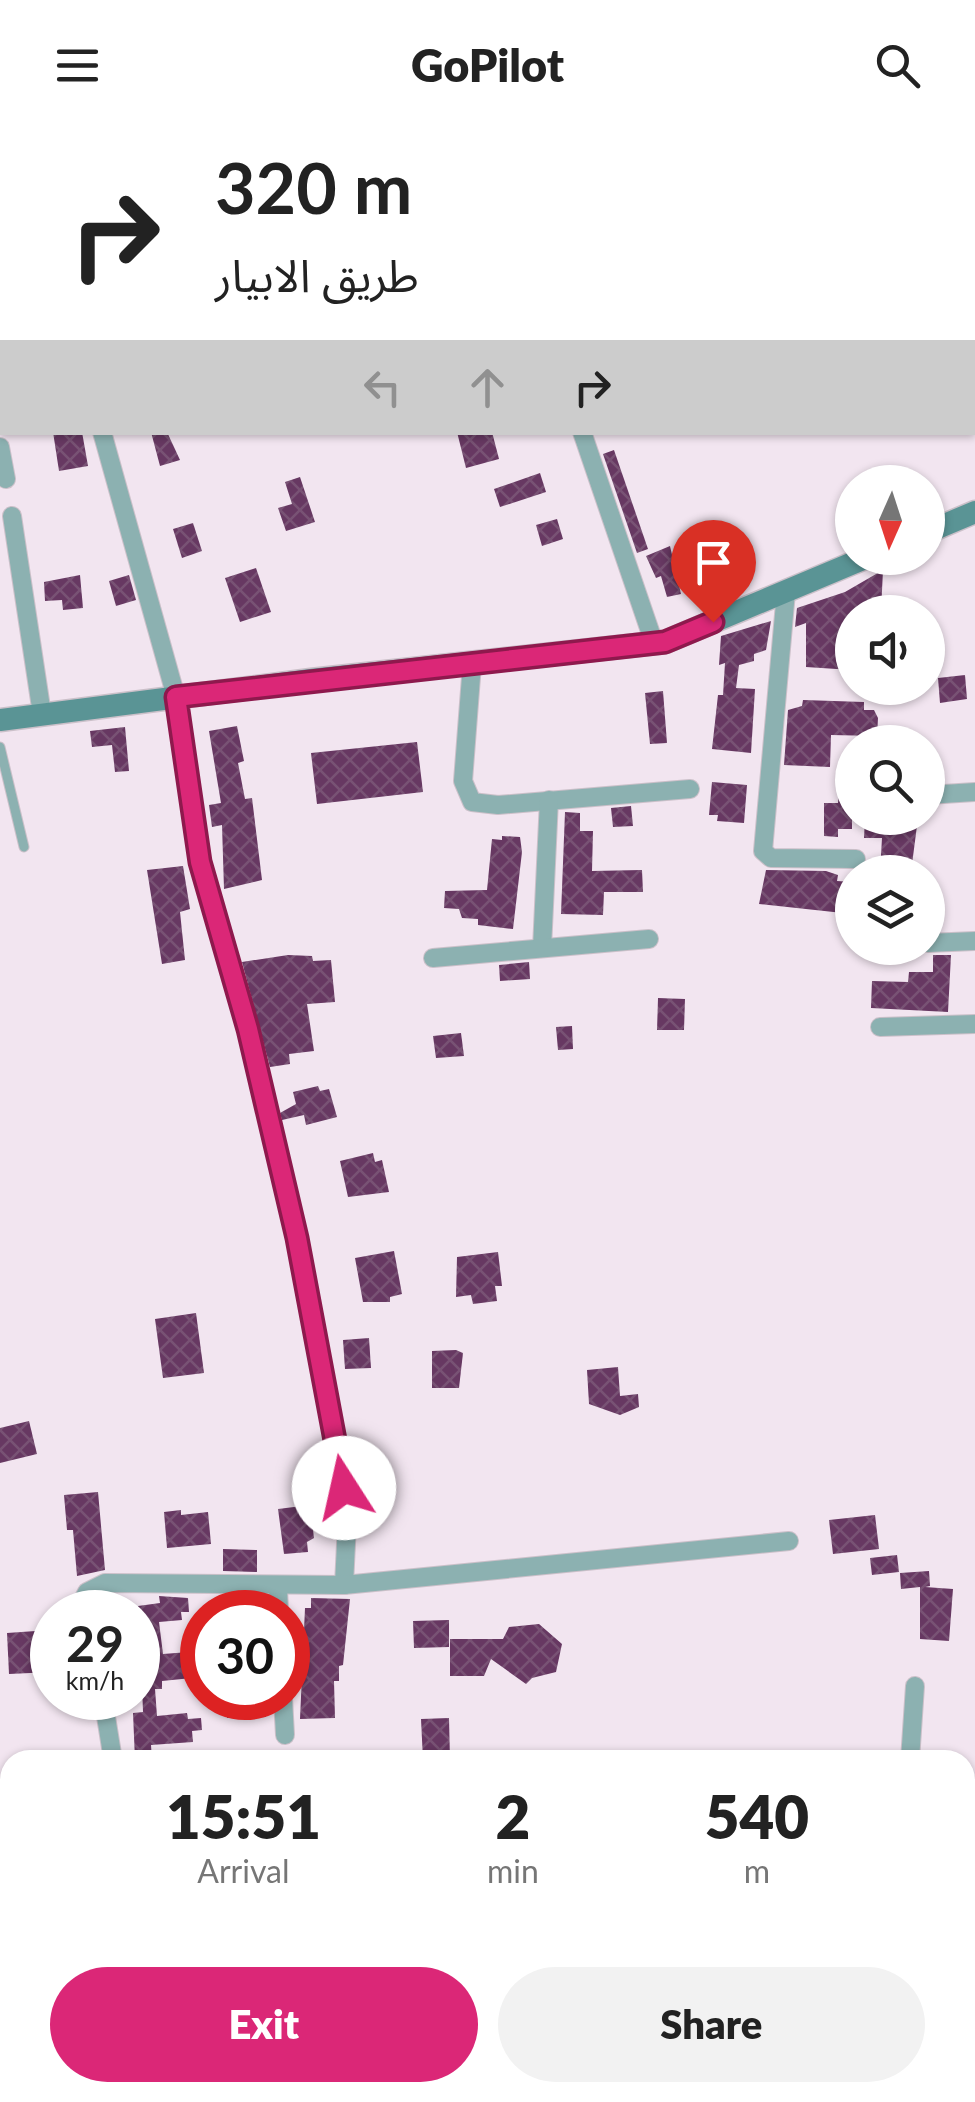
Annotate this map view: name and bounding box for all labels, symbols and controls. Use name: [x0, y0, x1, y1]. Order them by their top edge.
icon: menu: [50, 38, 105, 93]
text: GoPilot: [411, 38, 564, 92]
icon: search: [870, 38, 925, 93]
text: 320 m: [215, 145, 412, 229]
icon: right: [50, 170, 180, 300]
text: طريق الابيار: [215, 248, 419, 302]
icon: left: [355, 360, 410, 415]
icon: ahead: [460, 360, 515, 415]
icon: right: [565, 360, 620, 415]
north arrow: [835, 465, 945, 575]
map controls: [835, 465, 945, 965]
pin: [671, 520, 756, 623]
icon: arrive: [686, 535, 741, 590]
button: sound: [835, 595, 945, 705]
button: search: [835, 725, 945, 835]
button: layers: [835, 855, 945, 965]
position arrow: [292, 1436, 396, 1540]
speed limit sign: 30: [180, 1590, 310, 1720]
text: 29: [66, 1613, 124, 1673]
text: km/h: [66, 1665, 124, 1695]
text: 15:51: [166, 1780, 321, 1852]
text: 2: [495, 1780, 530, 1852]
text: 540: [705, 1780, 809, 1852]
text: Arrival: [197, 1851, 290, 1890]
text: min: [487, 1851, 539, 1890]
text: m: [744, 1851, 770, 1890]
button: Exit: [50, 1967, 478, 2082]
button: Share: [498, 1967, 925, 2082]

